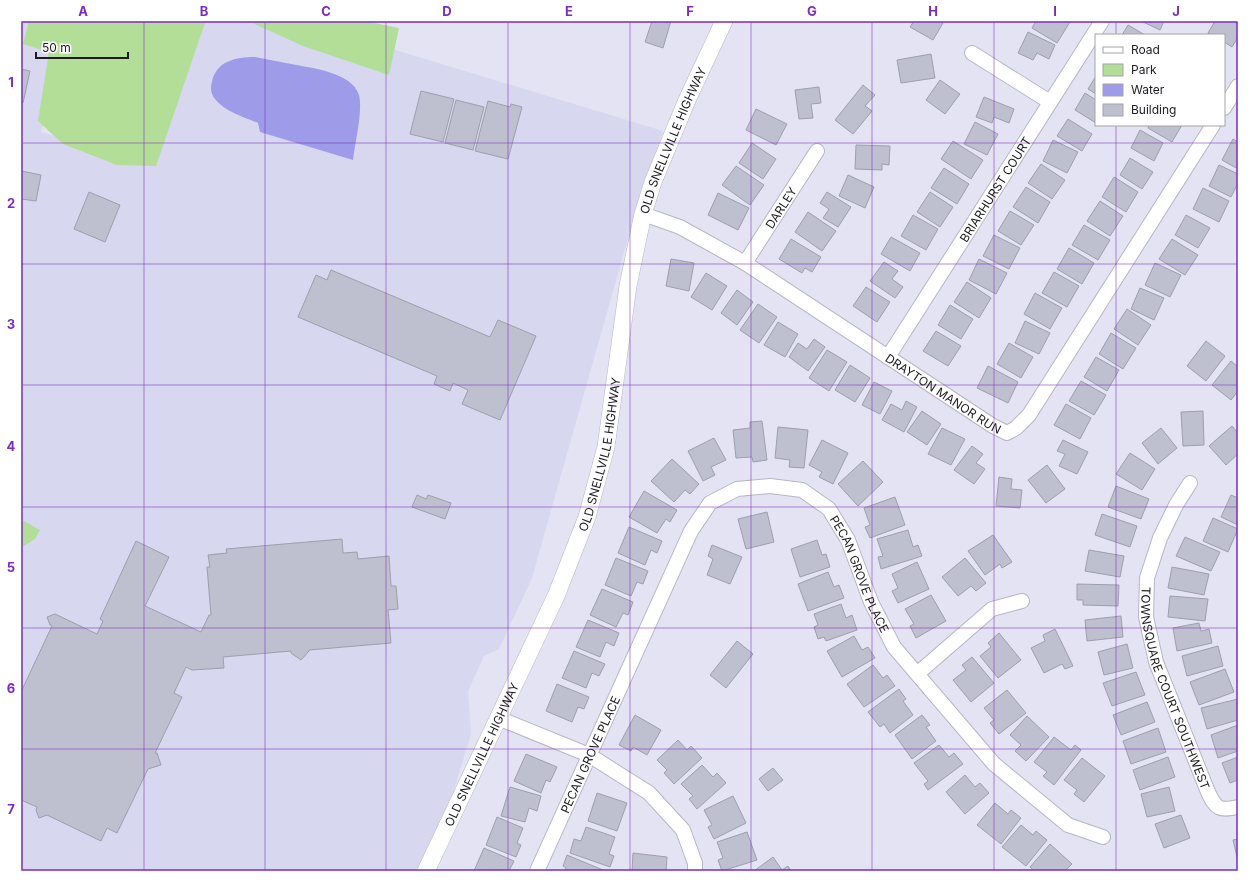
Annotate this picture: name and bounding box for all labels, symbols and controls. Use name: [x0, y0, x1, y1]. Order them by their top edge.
text: A: [78, 3, 88, 19]
text: B: [200, 3, 209, 19]
text: C: [321, 3, 331, 19]
text: D: [442, 3, 452, 19]
text: E: [565, 3, 573, 19]
text: F: [686, 3, 694, 19]
text: G: [807, 3, 817, 19]
text: H: [928, 3, 938, 19]
text: I: [1053, 3, 1057, 19]
text: J: [1172, 3, 1180, 19]
scale bar: [36, 34, 128, 60]
legend: [1095, 34, 1225, 126]
text: 50 m: [42, 40, 71, 55]
text: Road: [1131, 42, 1160, 57]
text: Park: [1131, 62, 1157, 77]
street label: OLD SNELLVILLE HIGHWAY: [636, 64, 709, 216]
text: 1: [8, 74, 14, 90]
text: Water: [1131, 82, 1165, 97]
text: Building: [1131, 102, 1176, 117]
street label: BRIARHURST COURT: [956, 134, 1034, 244]
street label: DARLEY: [762, 184, 800, 231]
text: 2: [7, 195, 15, 211]
text: 3: [7, 316, 15, 332]
street label: DRAYTON MANOR RUN: [883, 350, 1004, 436]
street label: OLD SNELLVILLE HIGHWAY: [575, 377, 623, 533]
text: 4: [7, 438, 16, 454]
street label: PECAN GROVE PLACE: [827, 512, 893, 635]
text: 5: [7, 559, 15, 575]
street label: TOWNSQUARE COURT SOUTHWEST: [1138, 587, 1214, 792]
text: 6: [7, 680, 15, 696]
street label: OLD SNELLVILLE HIGHWAY: [441, 680, 522, 829]
street label: PECAN GROVE PLACE: [557, 694, 623, 815]
text: 7: [7, 801, 15, 817]

